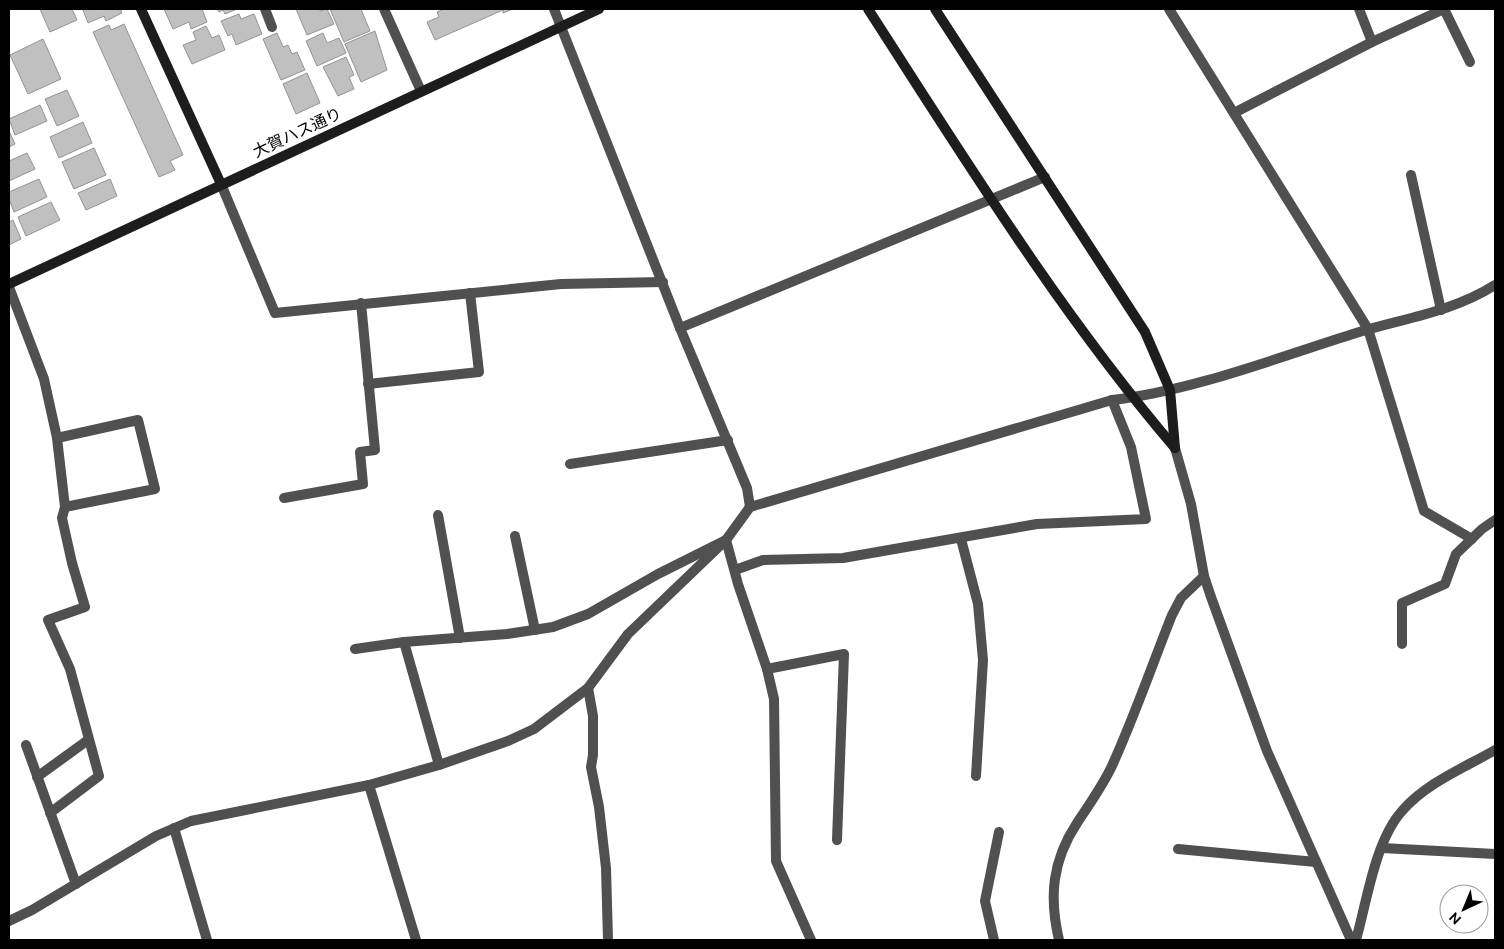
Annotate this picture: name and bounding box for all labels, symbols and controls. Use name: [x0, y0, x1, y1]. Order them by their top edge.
street label: 大賀ハス通り: [250, 104, 344, 160]
north arrow: [1439, 884, 1489, 934]
text: N: [1446, 909, 1464, 928]

